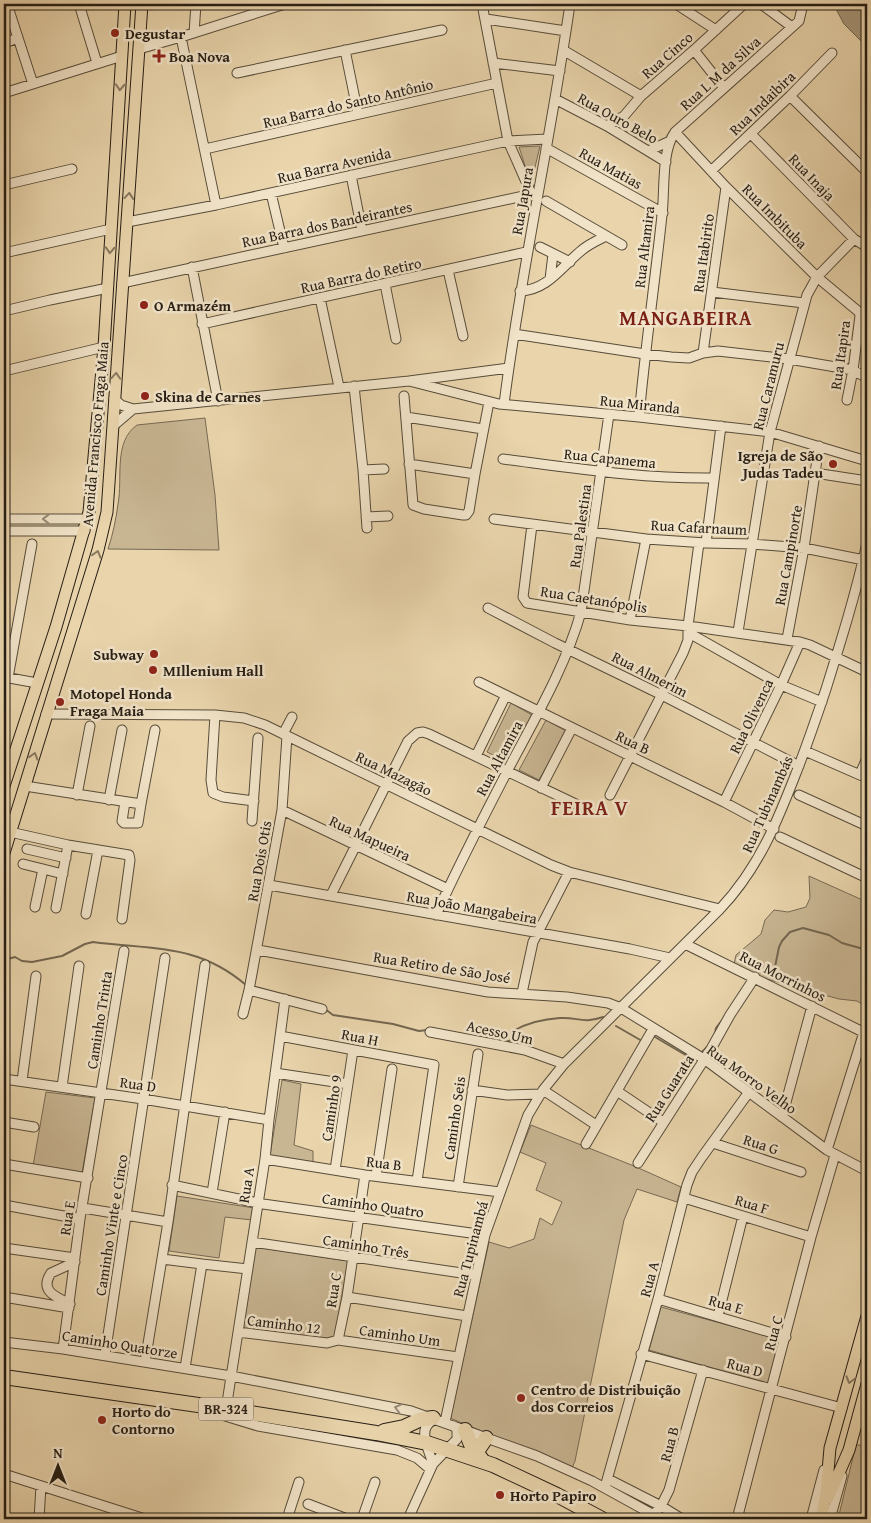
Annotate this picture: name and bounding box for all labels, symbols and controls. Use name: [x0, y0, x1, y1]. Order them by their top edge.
place label: Degustar: [125, 23, 185, 44]
street label: Rua Cinco: [637, 26, 698, 83]
marker: Degustar: [109, 27, 121, 39]
street label: Rua L M da Silva: [675, 31, 765, 115]
place label: Boa Nova: [169, 46, 230, 67]
marker: Boa Nova: [153, 50, 165, 62]
street label: Rua Indaibira: [724, 66, 800, 140]
street label: Rua Barra do Santo Antônio: [261, 73, 436, 133]
one-way arrow: [114, 84, 125, 92]
street label: Rua Ouro Belo: [574, 87, 662, 149]
street label: Rua Barra Avenida: [275, 142, 393, 188]
street label: Rua Matias: [576, 142, 646, 194]
street label: Rua Inaja: [784, 149, 840, 205]
street label: Rua Japura: [506, 166, 538, 236]
street label: Rua Imbituba: [738, 179, 812, 253]
one-way arrow: [123, 192, 134, 200]
street label: Rua Barra dos Bandeirantes: [240, 196, 414, 252]
street label: Rua Altamira: [629, 205, 659, 289]
street label: Rua Itabirito: [687, 212, 719, 294]
one-way arrow: [104, 246, 115, 254]
street label: Rua Barra do Retiro: [299, 252, 424, 298]
place label: O Armazém: [154, 295, 231, 316]
marker: O Armazém: [138, 299, 150, 311]
district label: MANGABEIRA: [619, 303, 753, 332]
street label: Rua Itapira: [825, 319, 855, 391]
street label: Rua Caramuru: [747, 339, 789, 432]
street label: Avenida Francisco Fraga Maia: [76, 341, 114, 527]
one-way arrow: [110, 372, 121, 380]
place label: Skina de Carnes: [155, 386, 261, 407]
street label: Rua Miranda: [599, 389, 681, 419]
marker: Skina de Carnes: [139, 390, 151, 402]
street label: Rua Capanema: [563, 443, 657, 473]
place label: Igreja de São Judas Tadeu: [738, 445, 823, 483]
marker: Igreja de São Judas Tadeu: [827, 458, 839, 470]
street label: Rua Palestina: [564, 483, 596, 569]
street label: Rua Campinorte: [769, 503, 807, 607]
one-way arrow: [42, 514, 50, 524]
street label: Rua Cafarnaum: [650, 514, 748, 540]
one-way arrow: [91, 551, 101, 559]
street label: Rua Caetanópolis: [539, 580, 649, 618]
place label: Subway: [93, 644, 144, 665]
street label: Rua Almerim: [609, 646, 692, 702]
marker: Subway: [148, 648, 160, 660]
place label: MIllenium Hall: [163, 660, 264, 681]
marker: MIllenium Hall: [147, 664, 159, 676]
street label: Rua Olivenca: [724, 675, 778, 757]
place label: Motopel Honda Fraga Maia: [70, 683, 172, 721]
marker: Motopel Honda Fraga Maia: [54, 696, 66, 708]
street label: Rua Altamira: [470, 717, 528, 799]
street label: Rua B: [612, 725, 654, 759]
street label: Rua Mazagão: [352, 746, 436, 801]
one-way arrow: [28, 752, 38, 761]
street label: Rua Tubinambás: [736, 752, 798, 856]
district label: FEIRA V: [551, 793, 629, 822]
street label: Rua Mapueira: [326, 810, 414, 866]
street label: Rua Dois Otis: [242, 819, 276, 903]
street label: Rua João Mangabeira: [405, 885, 539, 929]
street label: Rua Morrinhos: [736, 945, 830, 1007]
street label: Rua Retiro de São José: [372, 946, 512, 988]
street label: Caminho Trinta: [81, 969, 117, 1071]
street label: Acesso Um: [465, 1015, 536, 1049]
street label: Rua H: [340, 1023, 380, 1051]
street label: Rua Morro Velho: [703, 1039, 802, 1119]
street label: Rua Guarata: [639, 1050, 699, 1126]
street label: Rua D: [119, 1071, 157, 1097]
street label: Caminho 9: [315, 1073, 347, 1143]
street label: Caminho Seis: [438, 1075, 470, 1161]
street label: Rua G: [741, 1128, 782, 1160]
street label: Rua B: [365, 1150, 403, 1176]
street label: Caminho Vinte e Cinco: [89, 1152, 133, 1297]
street label: Rua A: [233, 1165, 259, 1205]
street label: Caminho Quatro: [321, 1187, 426, 1223]
street label: Rua F: [732, 1189, 772, 1219]
street label: Rua E: [54, 1199, 80, 1237]
street label: Rua Tupinambá: [447, 1199, 493, 1299]
street label: Caminho Três: [321, 1229, 411, 1263]
street label: Rua A: [634, 1259, 664, 1299]
street label: Rua C: [320, 1271, 346, 1309]
street label: Rua E: [706, 1289, 746, 1319]
street label: Caminho 12: [246, 1309, 322, 1339]
street label: Rua C: [758, 1313, 788, 1353]
street label: Caminho Um: [358, 1319, 443, 1351]
street label: Caminho Quatorze: [61, 1325, 179, 1363]
street label: Rua D: [725, 1352, 765, 1382]
one-way arrow: [845, 1375, 855, 1383]
place label: Centro de Distribuição dos Correios: [531, 1379, 681, 1417]
marker: Centro de Distribuição dos Correios: [515, 1392, 527, 1404]
road number: BR-324: [198, 1398, 254, 1420]
place label: Horto do Contorno: [112, 1401, 175, 1439]
one-way arrow: [394, 1403, 403, 1414]
marker: Horto do Contorno: [96, 1414, 108, 1426]
street label: Rua B: [654, 1424, 684, 1464]
north arrow: [32, 1440, 82, 1490]
text: N: [53, 1443, 63, 1463]
place label: Horto Papiro: [510, 1485, 596, 1506]
marker: Horto Papiro: [494, 1489, 506, 1501]

